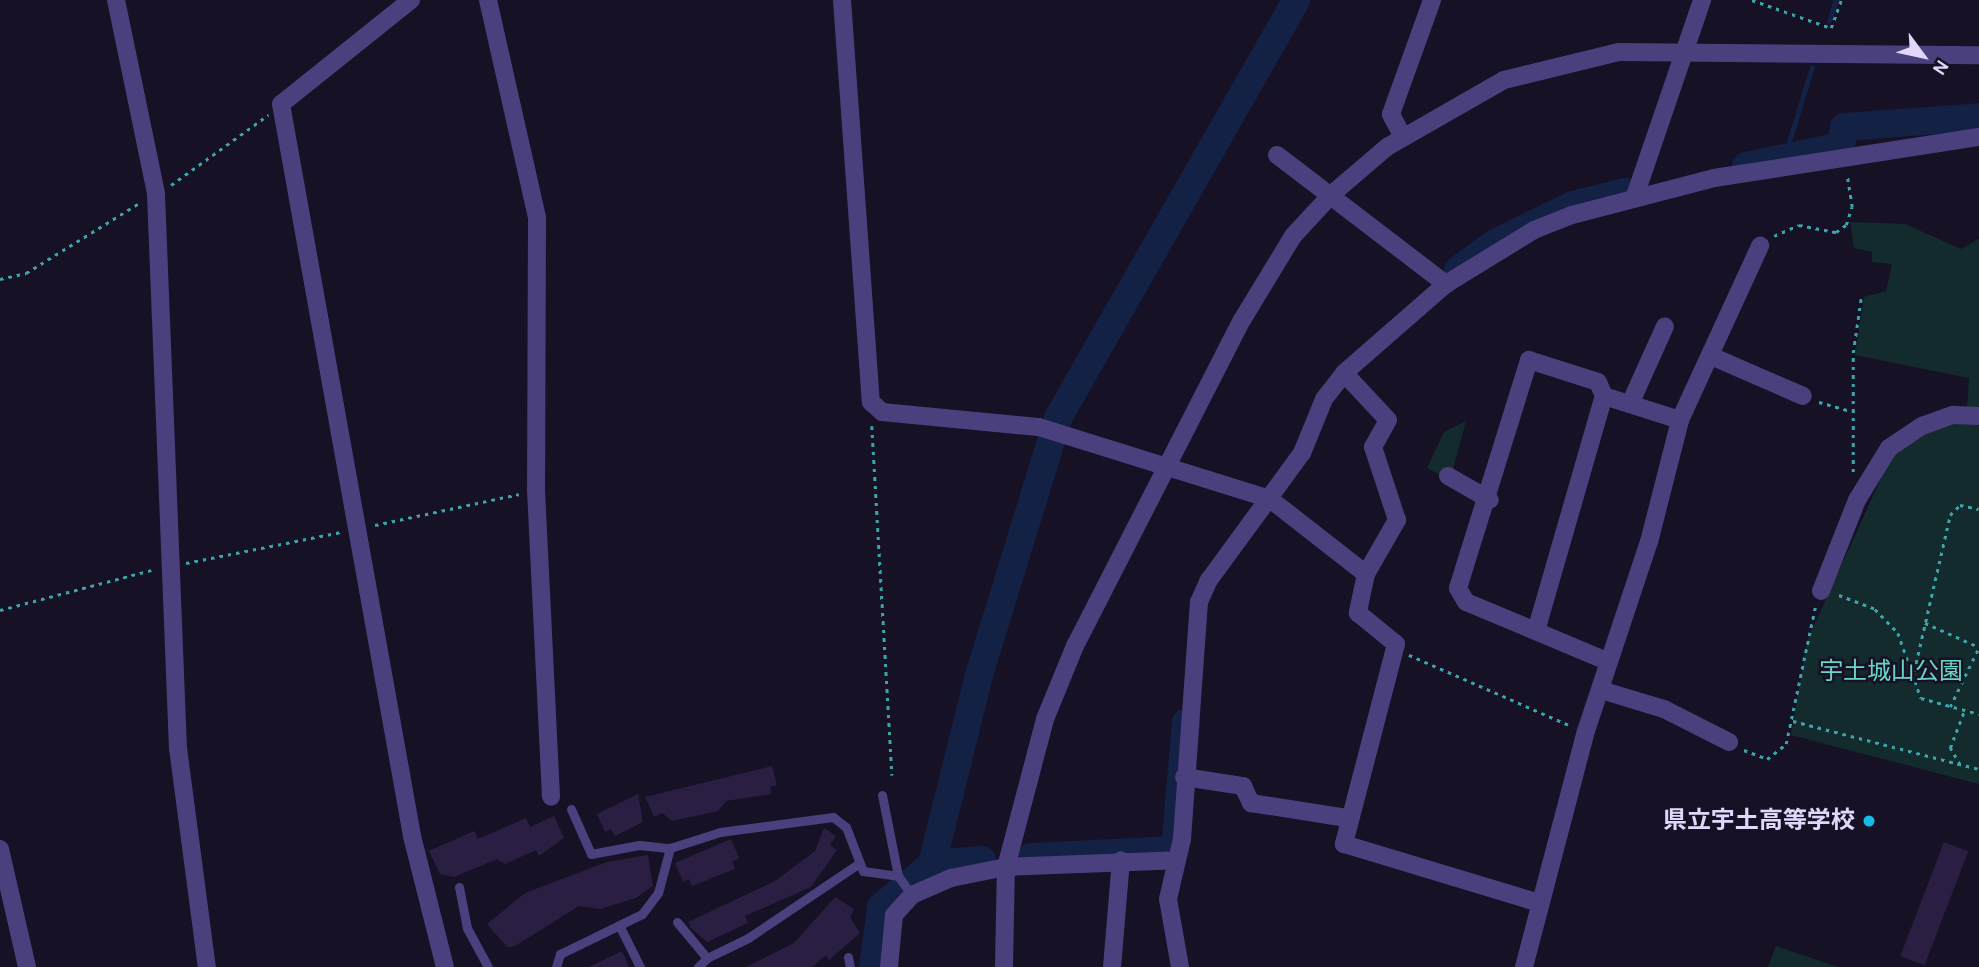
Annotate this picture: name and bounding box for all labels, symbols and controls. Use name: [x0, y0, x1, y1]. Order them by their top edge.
north arrow: [1888, 21, 1958, 91]
text: N: [1928, 56, 1954, 79]
park label: 宇土城山公園: [1819, 658, 1963, 686]
place label: 県立宇土高等学校: [1663, 807, 1855, 835]
marker: 県立宇土高等学校: [1861, 813, 1877, 829]

